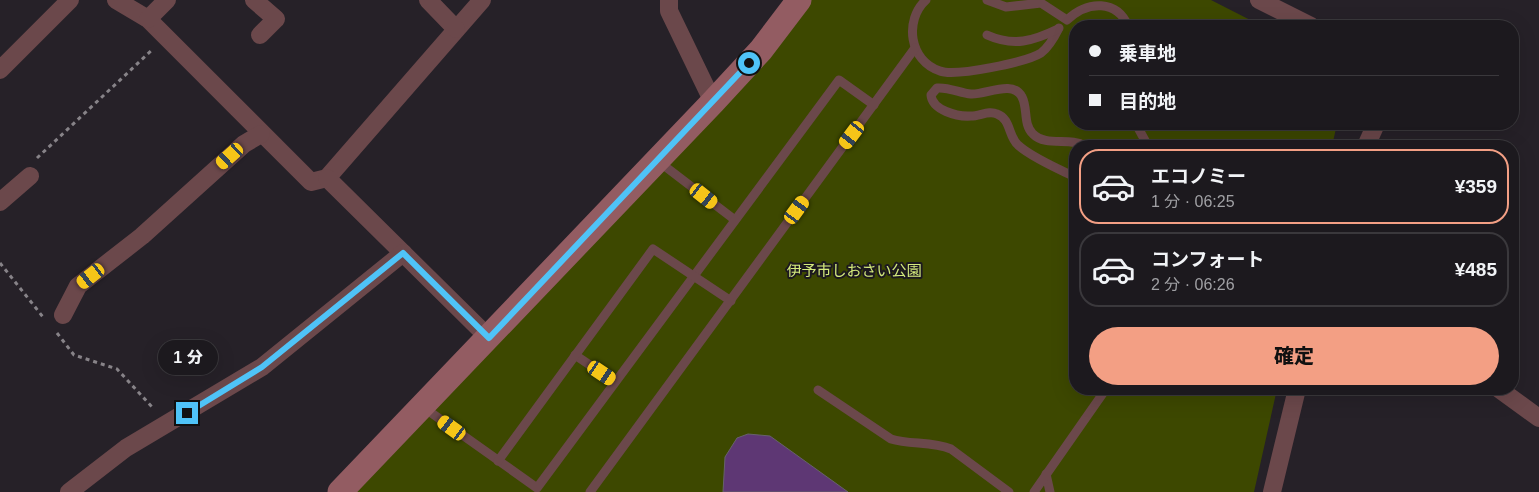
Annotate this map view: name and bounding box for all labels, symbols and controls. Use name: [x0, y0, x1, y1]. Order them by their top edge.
text: 乗車地: [1119, 43, 1176, 64]
route start: [738, 52, 760, 74]
text: 目的地: [1119, 91, 1176, 112]
car: [836, 119, 867, 151]
car: [213, 140, 246, 172]
icon: car: [1091, 164, 1136, 209]
text: エコノミー: [1151, 166, 1246, 187]
text: ¥359: [1455, 176, 1497, 197]
car: [687, 181, 720, 211]
car: [782, 193, 811, 227]
text: 1 分 · 06:25: [1151, 193, 1235, 210]
icon: car: [1091, 247, 1136, 292]
text: コンフォート: [1151, 249, 1264, 270]
text: ¥485: [1455, 259, 1497, 280]
car: [74, 261, 107, 291]
park label: 伊予市しおさい公園: [786, 262, 922, 279]
text: 2 分 · 06:26: [1151, 276, 1235, 293]
button: 確定: [1089, 327, 1499, 385]
callout: 1 分: [157, 340, 217, 376]
text: 1 分: [173, 349, 203, 366]
car: [585, 358, 618, 388]
route end: [176, 402, 198, 424]
car: [435, 413, 468, 443]

